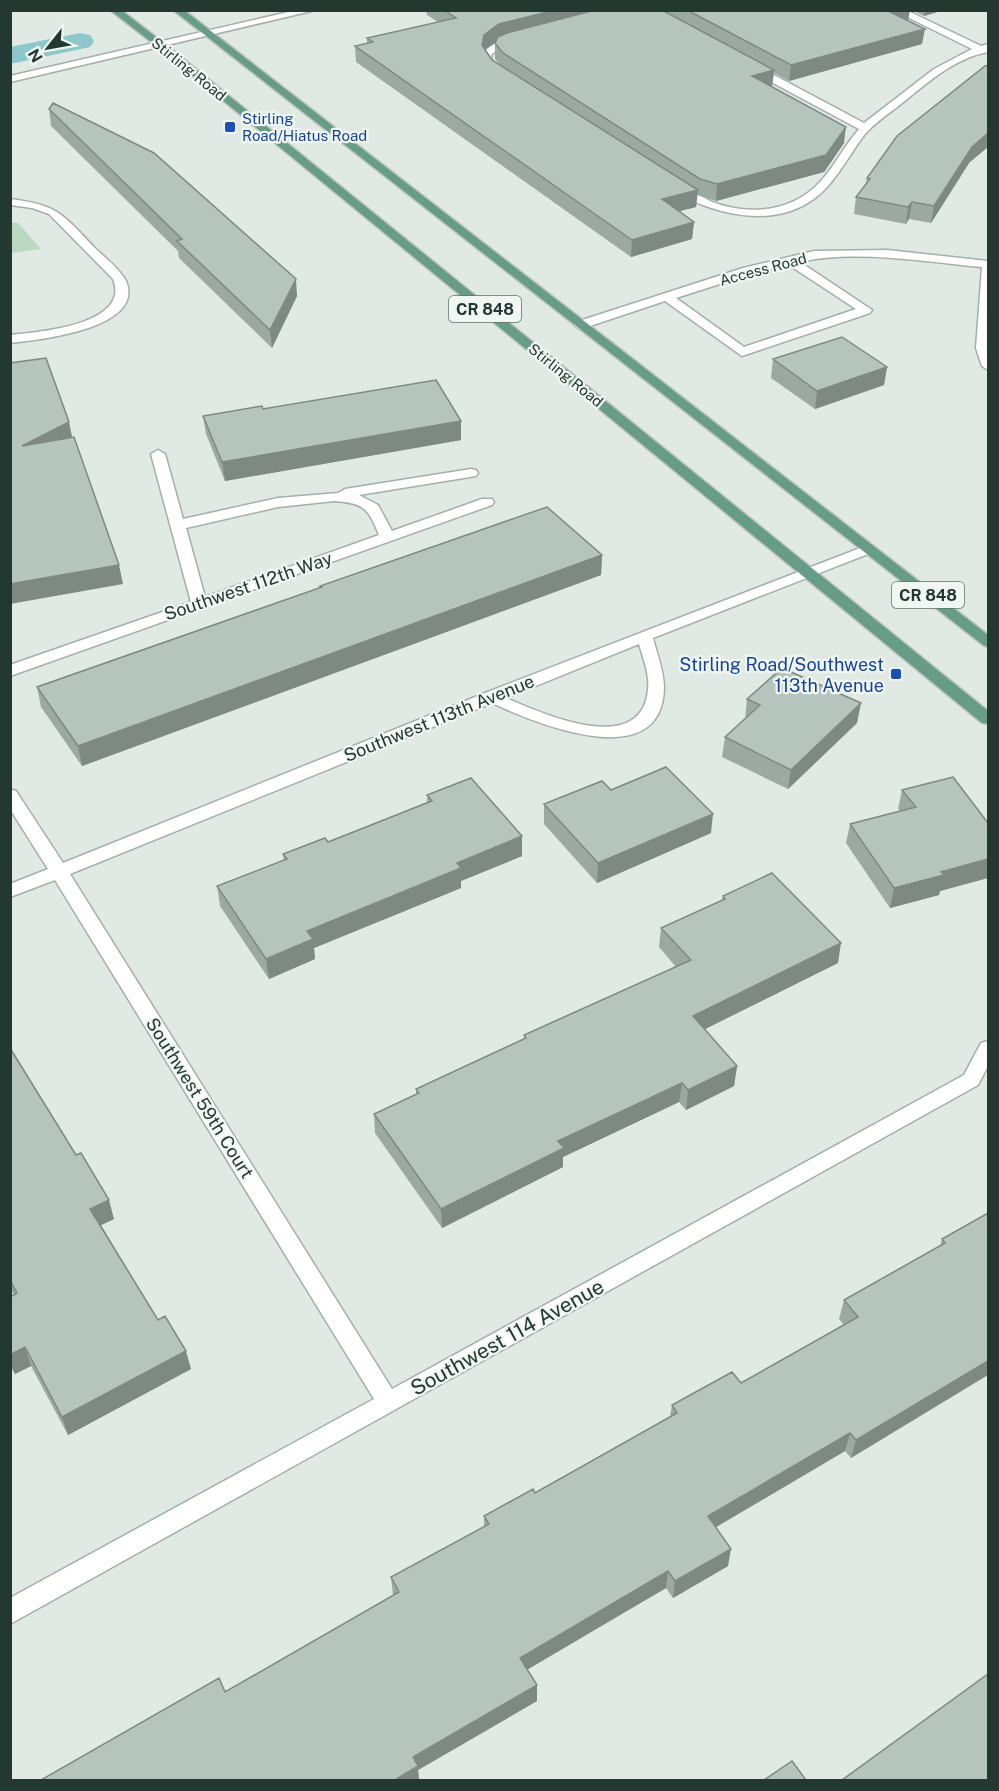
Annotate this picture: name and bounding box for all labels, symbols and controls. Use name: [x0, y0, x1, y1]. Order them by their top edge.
north arrow: [18, 18, 78, 78]
street label: Stirling Road: [148, 34, 230, 104]
text: N: [24, 45, 47, 66]
place label: Stirling Road/Hiatus Road: [242, 110, 367, 144]
marker: Stirling Road/Hiatus Road: [223, 120, 237, 134]
street label: Access Road: [718, 249, 808, 289]
road number: CR 848: [449, 296, 521, 322]
street label: Stirling Road: [525, 340, 607, 410]
street label: Southwest 112th Way: [161, 547, 335, 625]
road number: CR 848: [892, 582, 964, 608]
place label: Stirling Road/Southwest 113th Avenue: [679, 654, 884, 696]
marker: Stirling Road/Southwest 113th Avenue: [889, 667, 903, 681]
street label: Southwest 113th Avenue: [341, 670, 537, 766]
street label: Southwest 59th Court: [142, 1014, 258, 1182]
street label: Southwest 114 Avenue: [406, 1273, 608, 1401]

